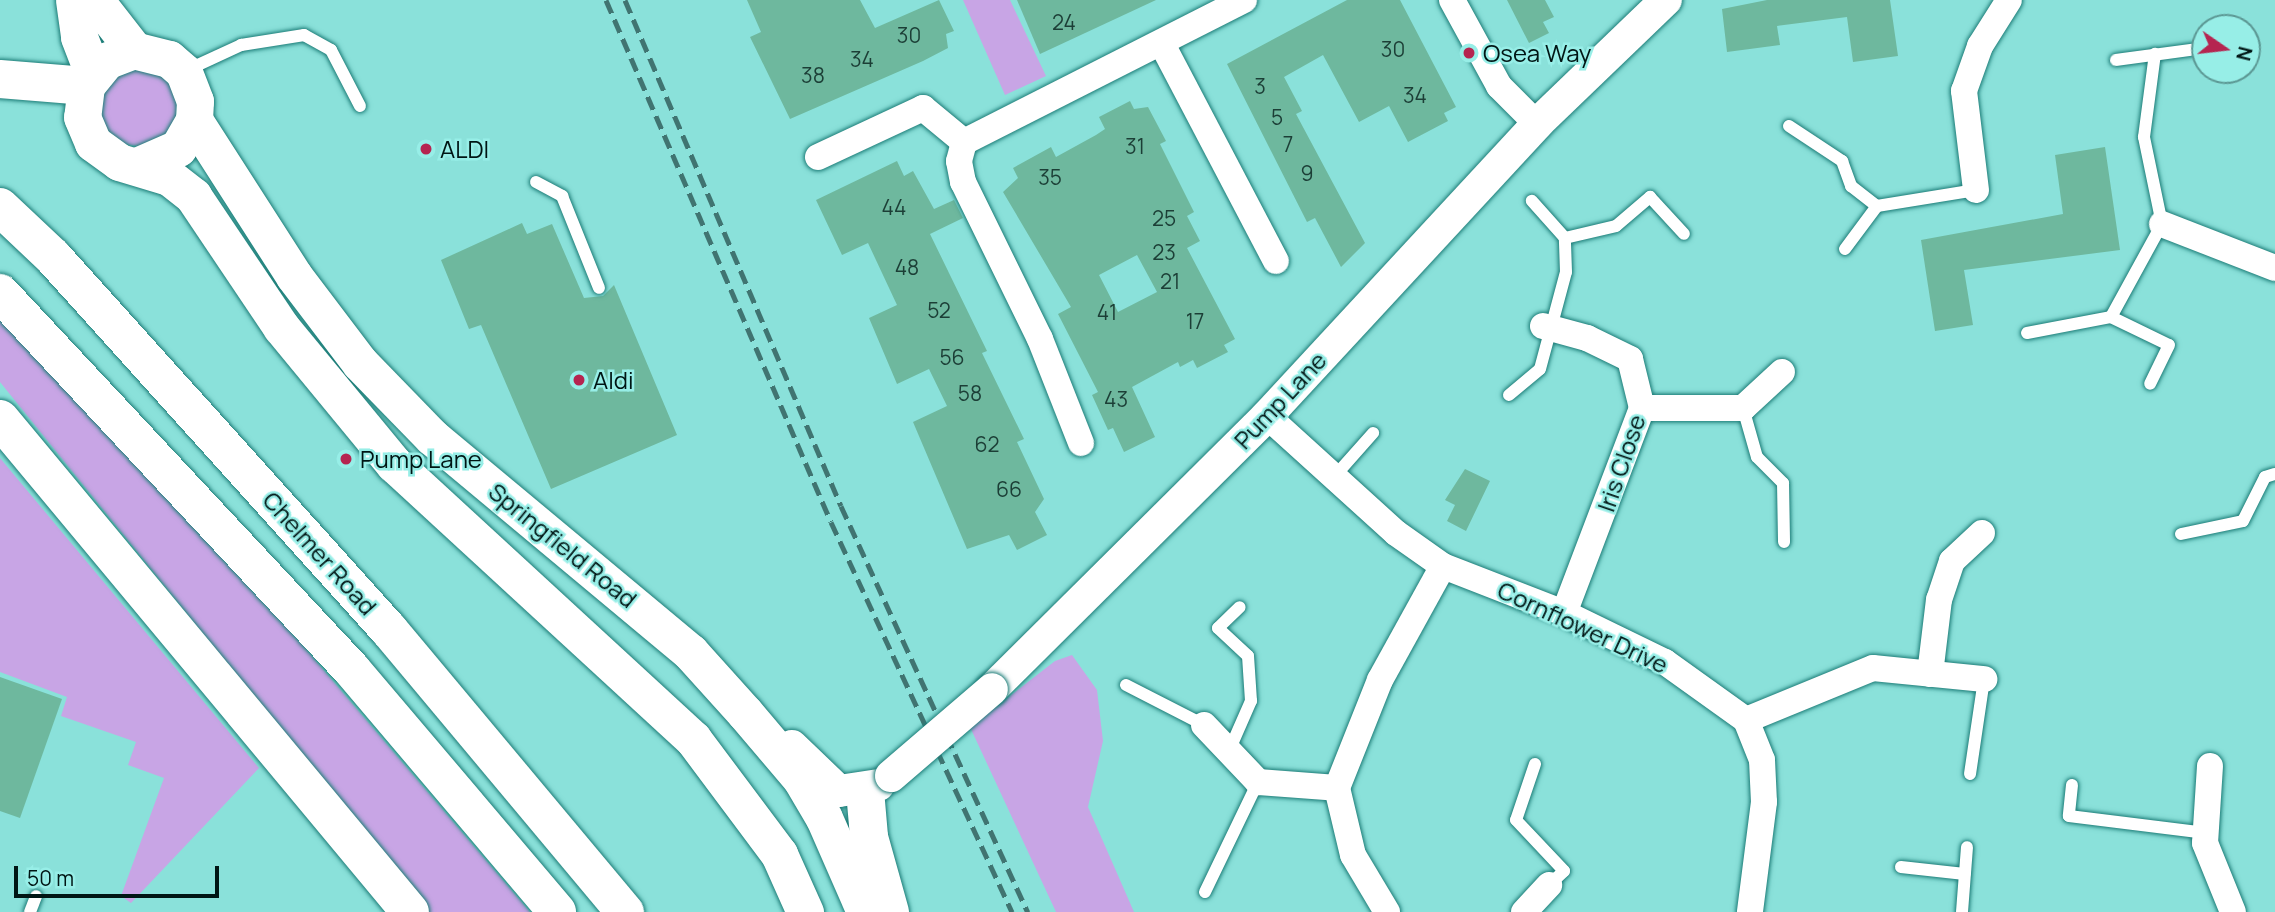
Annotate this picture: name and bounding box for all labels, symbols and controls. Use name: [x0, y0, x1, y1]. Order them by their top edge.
house number: 24: [1052, 9, 1076, 35]
north arrow: [2191, 14, 2261, 84]
house number: 30: [897, 22, 921, 48]
house number: 30: [1381, 36, 1405, 62]
place label: Osea Way: [1483, 39, 1592, 67]
text: N: [2230, 44, 2259, 63]
marker: Osea Way: [1461, 45, 1477, 61]
house number: 34: [850, 46, 874, 72]
house number: 38: [801, 62, 825, 88]
house number: 3: [1254, 73, 1266, 99]
house number: 34: [1403, 82, 1427, 108]
house number: 5: [1271, 104, 1283, 130]
house number: 7: [1283, 131, 1293, 157]
house number: 31: [1125, 133, 1145, 159]
place label: ALDI: [440, 135, 489, 163]
marker: ALDI: [418, 141, 434, 157]
house number: 9: [1300, 160, 1314, 186]
house number: 35: [1038, 164, 1062, 190]
house number: 44: [882, 194, 906, 220]
house number: 25: [1152, 205, 1176, 231]
house number: 23: [1152, 239, 1176, 265]
house number: 48: [895, 254, 919, 280]
house number: 21: [1160, 268, 1180, 294]
house number: 52: [927, 297, 951, 323]
house number: 41: [1097, 299, 1117, 325]
house number: 17: [1186, 308, 1204, 334]
house number: 56: [939, 344, 965, 370]
street label: Pump Lane: [1228, 346, 1332, 454]
place label: Aldi: [593, 366, 634, 394]
marker: Aldi: [571, 372, 587, 388]
house number: 58: [958, 380, 982, 406]
house number: 43: [1104, 386, 1128, 412]
street label: Iris Close: [1591, 411, 1651, 515]
house number: 62: [974, 431, 1000, 457]
place label: Pump Lane: [360, 445, 482, 473]
marker: Pump Lane: [338, 451, 354, 467]
house number: 66: [996, 476, 1022, 502]
street label: Springfield Road: [483, 477, 643, 613]
street label: Chelmer Road: [257, 486, 383, 620]
street label: Cornflower Drive: [1493, 575, 1673, 679]
scale bar: [18, 852, 222, 896]
text: 50 m: [27, 864, 74, 892]

